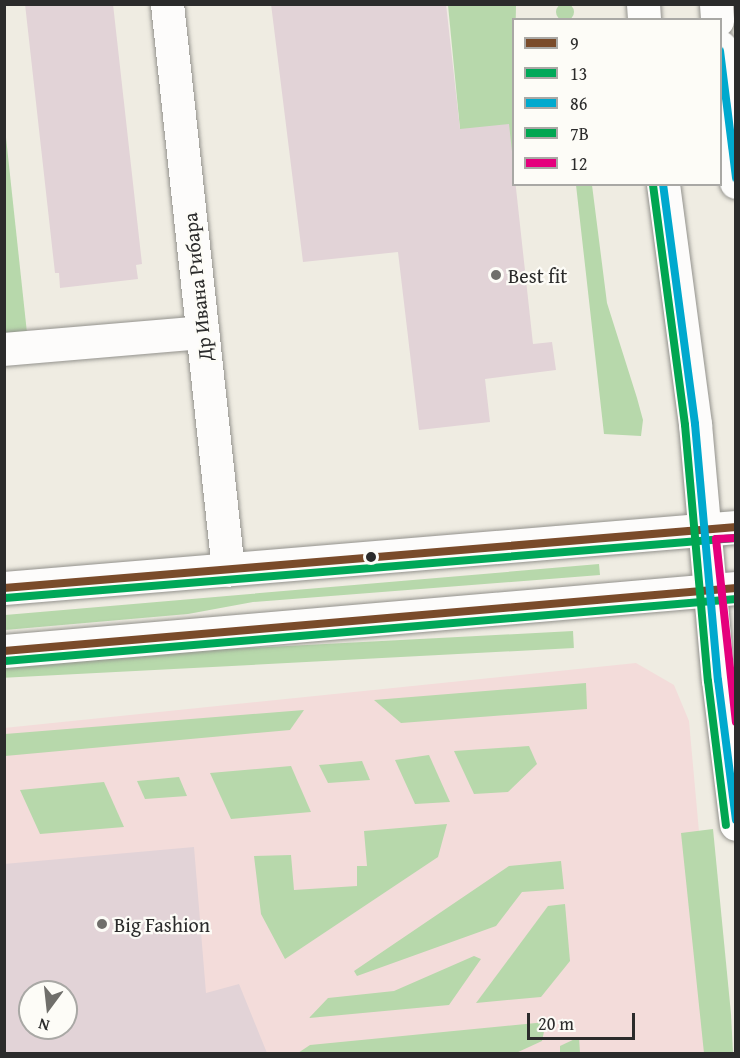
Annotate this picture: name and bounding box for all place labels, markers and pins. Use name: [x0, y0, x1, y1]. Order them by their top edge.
place label: Best fit: [508, 263, 567, 287]
marker: Best fit: [489, 268, 503, 282]
unlabelled marker: [365, 551, 377, 563]
place label: Big Fashion: [114, 912, 210, 936]
marker: Big Fashion: [95, 917, 109, 931]

